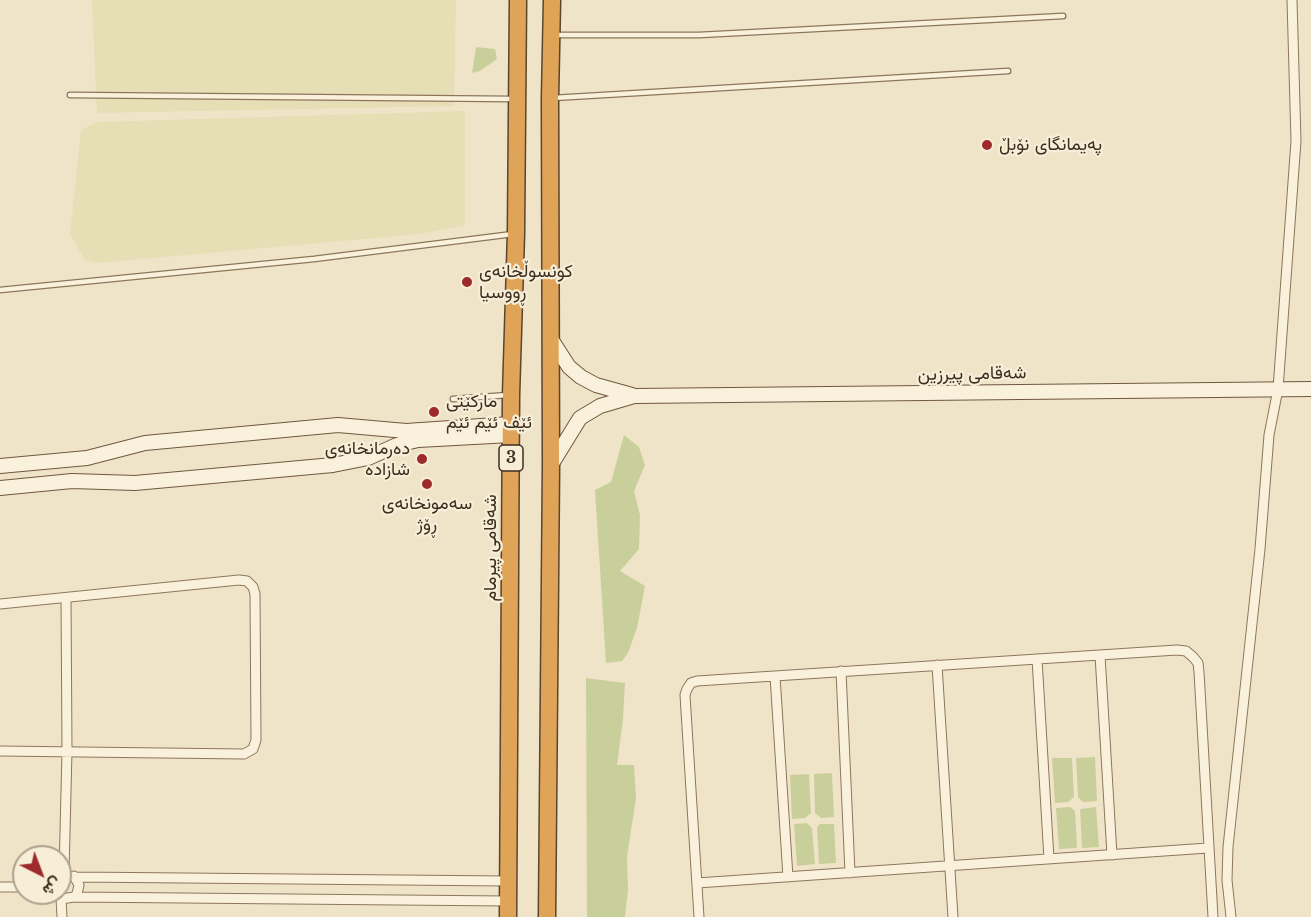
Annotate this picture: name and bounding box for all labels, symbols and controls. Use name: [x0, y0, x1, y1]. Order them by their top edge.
place label: پەیمانگای نۆبڵ: [999, 134, 1102, 156]
marker: پەیمانگای نۆبڵ: [980, 138, 994, 152]
place label: کونسوڵخانەی ڕووسیا: [479, 261, 573, 304]
marker: کونسوڵخانەی ڕووسیا: [460, 275, 474, 289]
street label: شەقامی پیرزین: [917, 362, 1027, 386]
place label: مارکێتی ئێف ئێم ئێم: [446, 391, 532, 434]
marker: مارکێتی ئێف ئێم ئێم: [427, 405, 441, 419]
place label: دەرمانخانەی شازادە: [325, 438, 410, 480]
road number: 3: [499, 445, 523, 471]
marker: دەرمانخانەی شازادە: [415, 452, 429, 466]
marker: سەمونخانەی ڕۆژ: [420, 477, 434, 491]
place label: سەمونخانەی ڕۆژ: [382, 493, 472, 536]
street label: شەقامی پیرمام: [480, 494, 502, 602]
north arrow: [12, 845, 72, 905]
text: ش: [39, 873, 67, 901]

